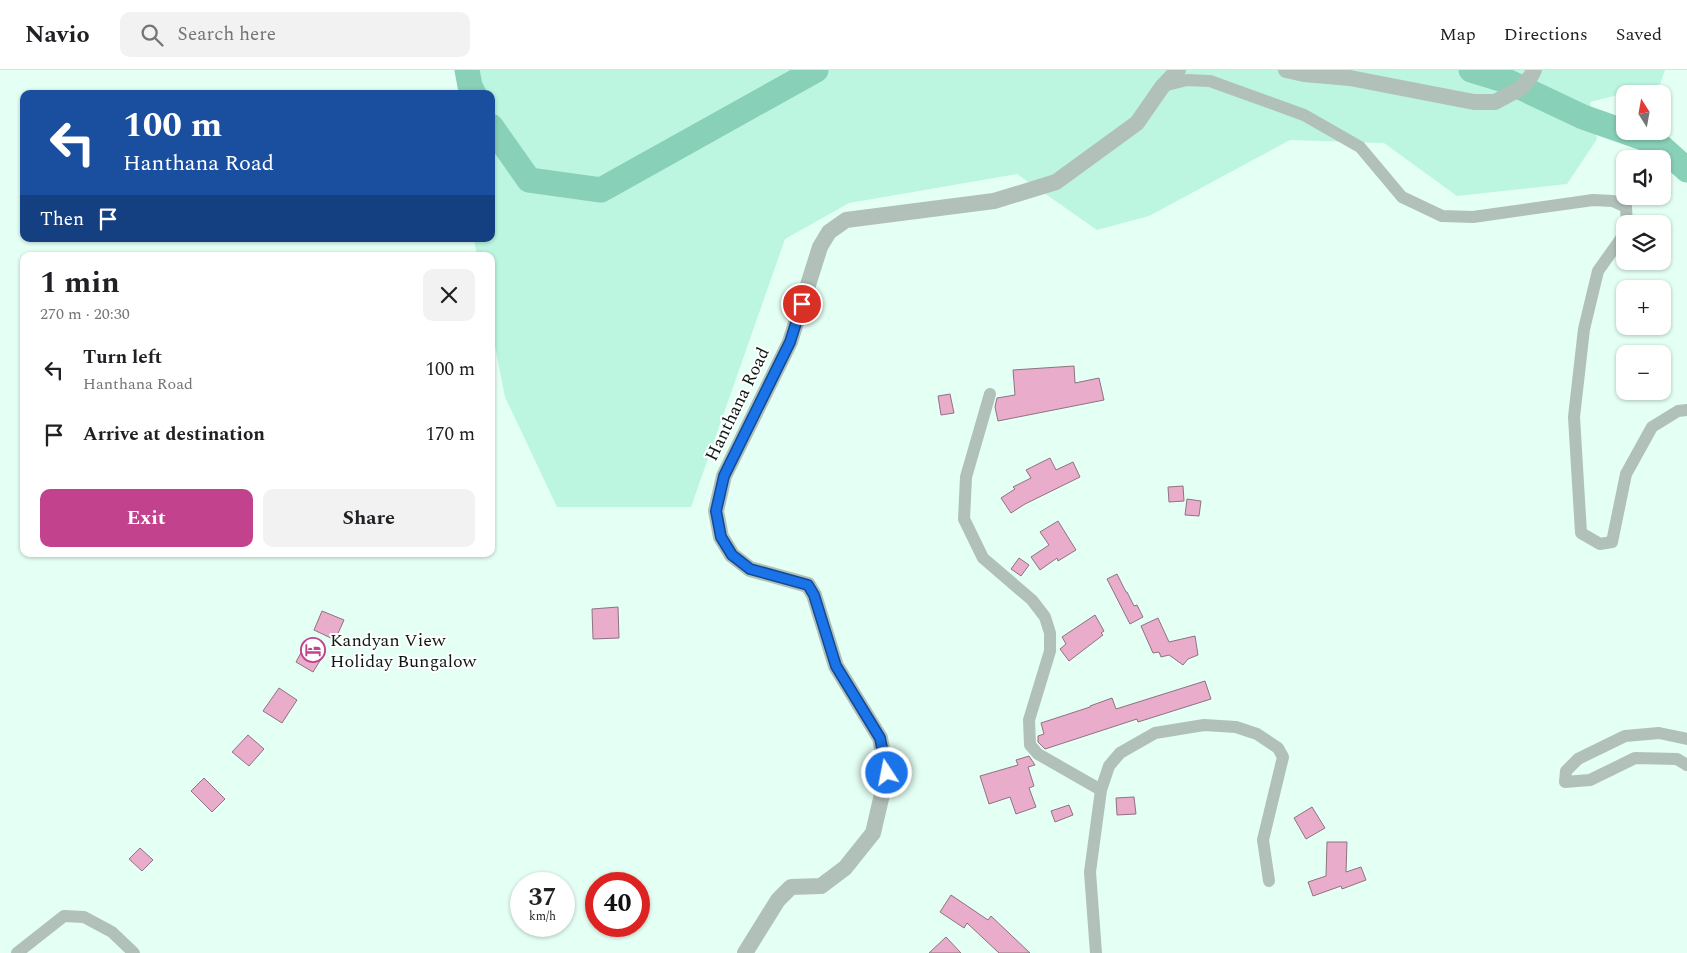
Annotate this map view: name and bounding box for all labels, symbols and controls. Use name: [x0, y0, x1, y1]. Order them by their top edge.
search box: [120, 12, 470, 57]
text: Navio: [25, 17, 90, 53]
text: Search here: [178, 20, 276, 49]
icon: search: [138, 21, 166, 49]
text: Map: [1440, 21, 1476, 48]
text: Directions: [1504, 21, 1588, 48]
text: Saved: [1616, 21, 1662, 48]
north arrow: [1616, 85, 1671, 140]
map controls: [1616, 85, 1671, 400]
text: 100 m: [123, 99, 222, 152]
icon: left: [40, 110, 105, 175]
text: Hanthana Road: [123, 147, 274, 180]
button: sound: [1616, 150, 1671, 205]
text: Then: [40, 205, 84, 234]
icon: arrive: [94, 205, 122, 233]
button: layers: [1616, 215, 1671, 270]
text: 1 min: [40, 260, 120, 306]
button: close: [423, 269, 475, 321]
button: +: [1616, 280, 1671, 335]
pin: [781, 283, 823, 325]
icon: arrive: [788, 290, 816, 318]
text: 270 m · 20:30: [40, 302, 130, 326]
text: Turn left: [83, 343, 162, 372]
street label: Hanthana Road: [698, 343, 777, 466]
button: −: [1616, 345, 1671, 400]
text: 100 m: [425, 355, 475, 384]
icon: left: [40, 356, 68, 384]
text: Hanthana Road: [83, 372, 193, 396]
text: Arrive at destination: [83, 420, 265, 449]
text: 170 m: [425, 420, 475, 449]
icon: arrive: [40, 421, 68, 449]
button: Exit: [40, 489, 253, 547]
button: Share: [263, 489, 475, 547]
place label: Kandyan View Holiday Bungalow: [330, 627, 477, 675]
hotel icon: Kandyan View Holiday Bungalow: [300, 637, 326, 663]
position arrow: [860, 746, 912, 798]
speed limit sign: 40: [585, 872, 650, 937]
text: 37: [528, 879, 557, 917]
text: km/h: [529, 907, 556, 926]

